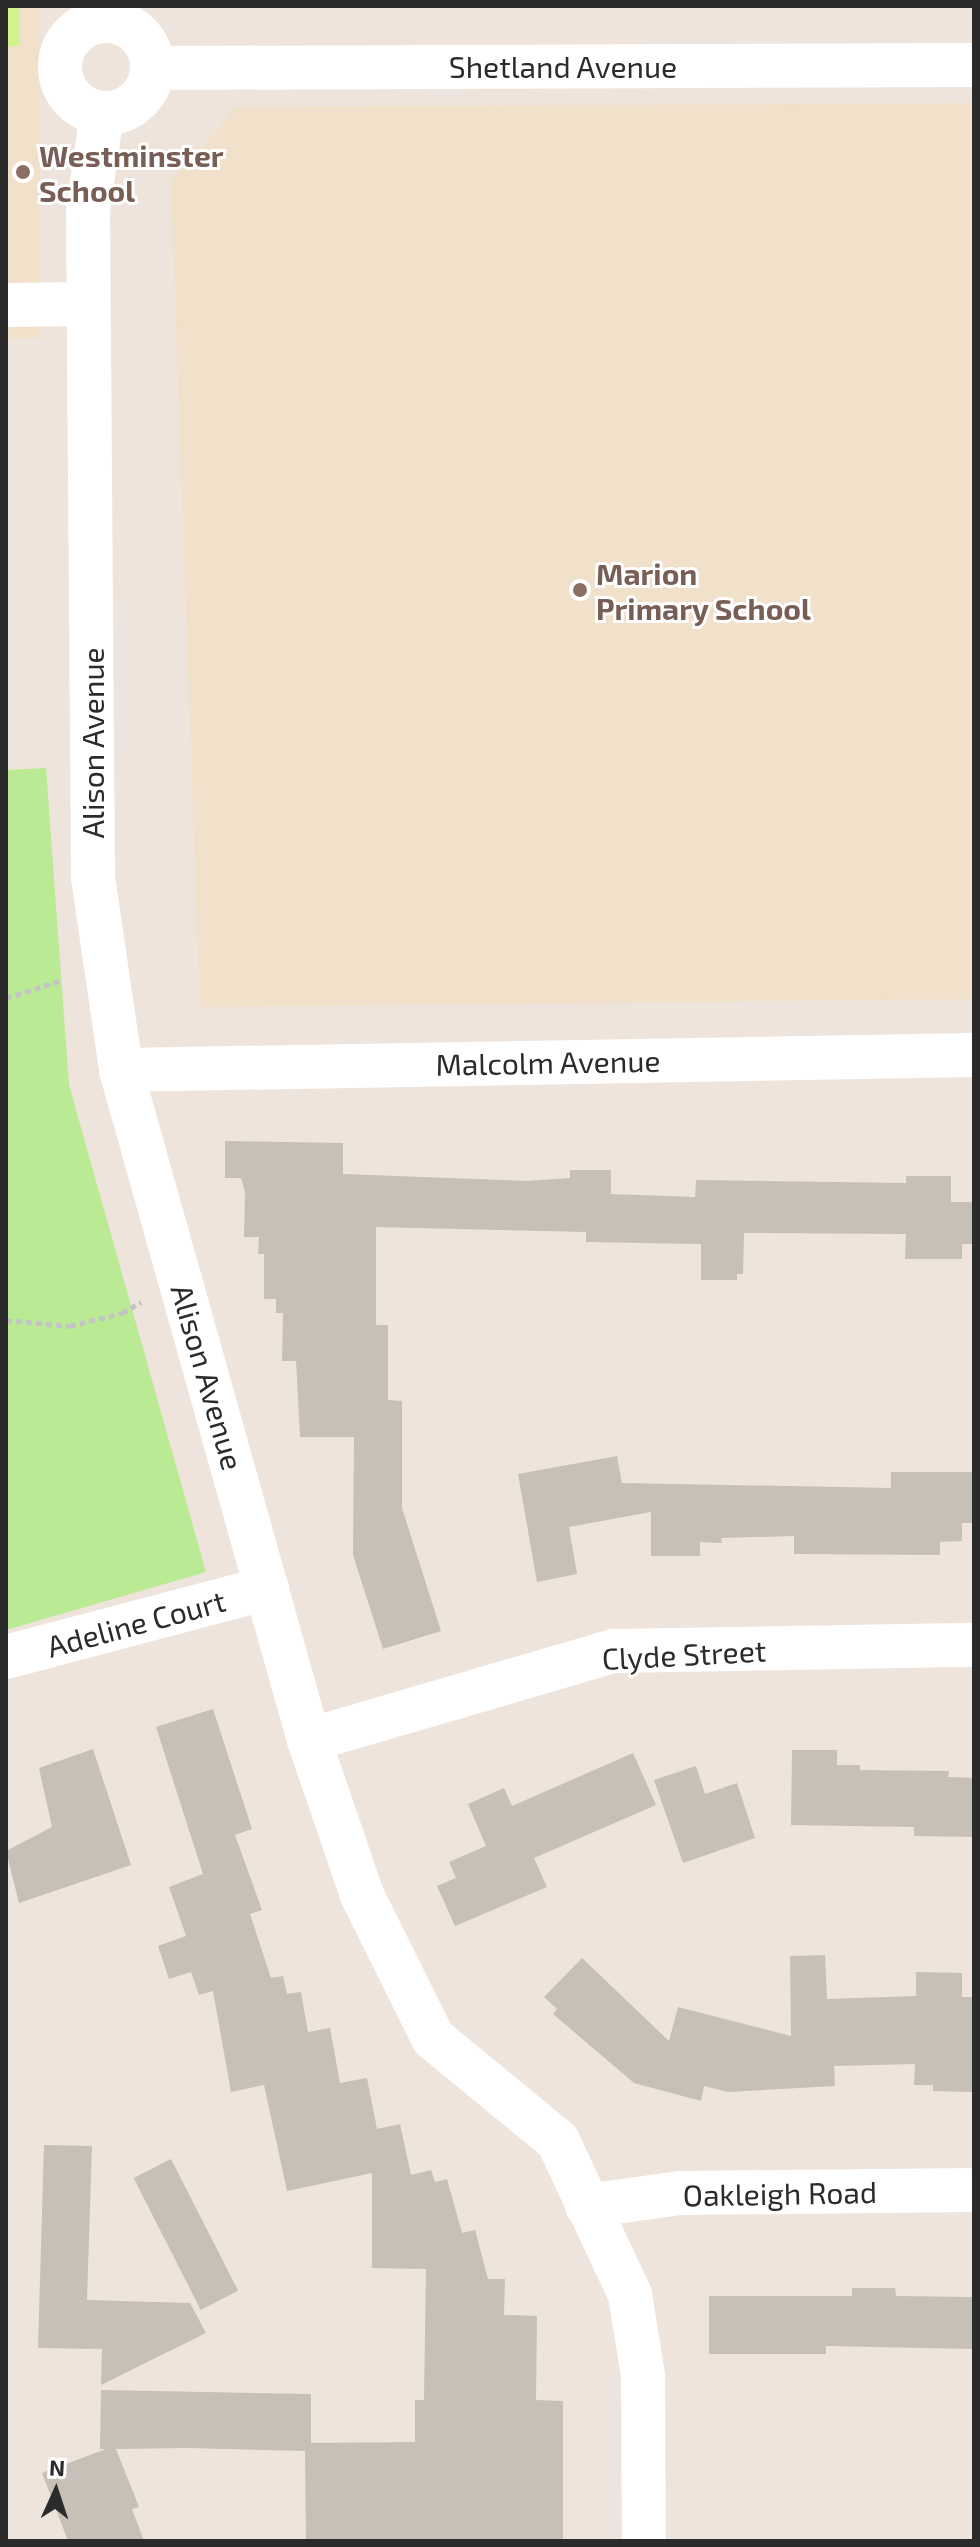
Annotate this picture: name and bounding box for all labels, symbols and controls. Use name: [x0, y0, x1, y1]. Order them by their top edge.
street label: Shetland Avenue: [448, 48, 678, 84]
place label: Westminster School: [39, 137, 224, 208]
marker: Westminster School: [14, 163, 32, 181]
place label: Marion Primary School: [596, 555, 812, 626]
marker: Marion Primary School: [571, 581, 589, 599]
street label: Alison Avenue: [74, 647, 110, 839]
street label: Malcolm Avenue: [435, 1042, 661, 1082]
street label: Alison Avenue: [164, 1280, 252, 1474]
street label: Adeline Court: [43, 1582, 229, 1664]
street label: Clyde Street: [601, 1632, 767, 1676]
street label: Oakleigh Road: [683, 2173, 877, 2213]
north arrow: [16, 2451, 96, 2531]
text: N: [49, 2454, 66, 2480]

